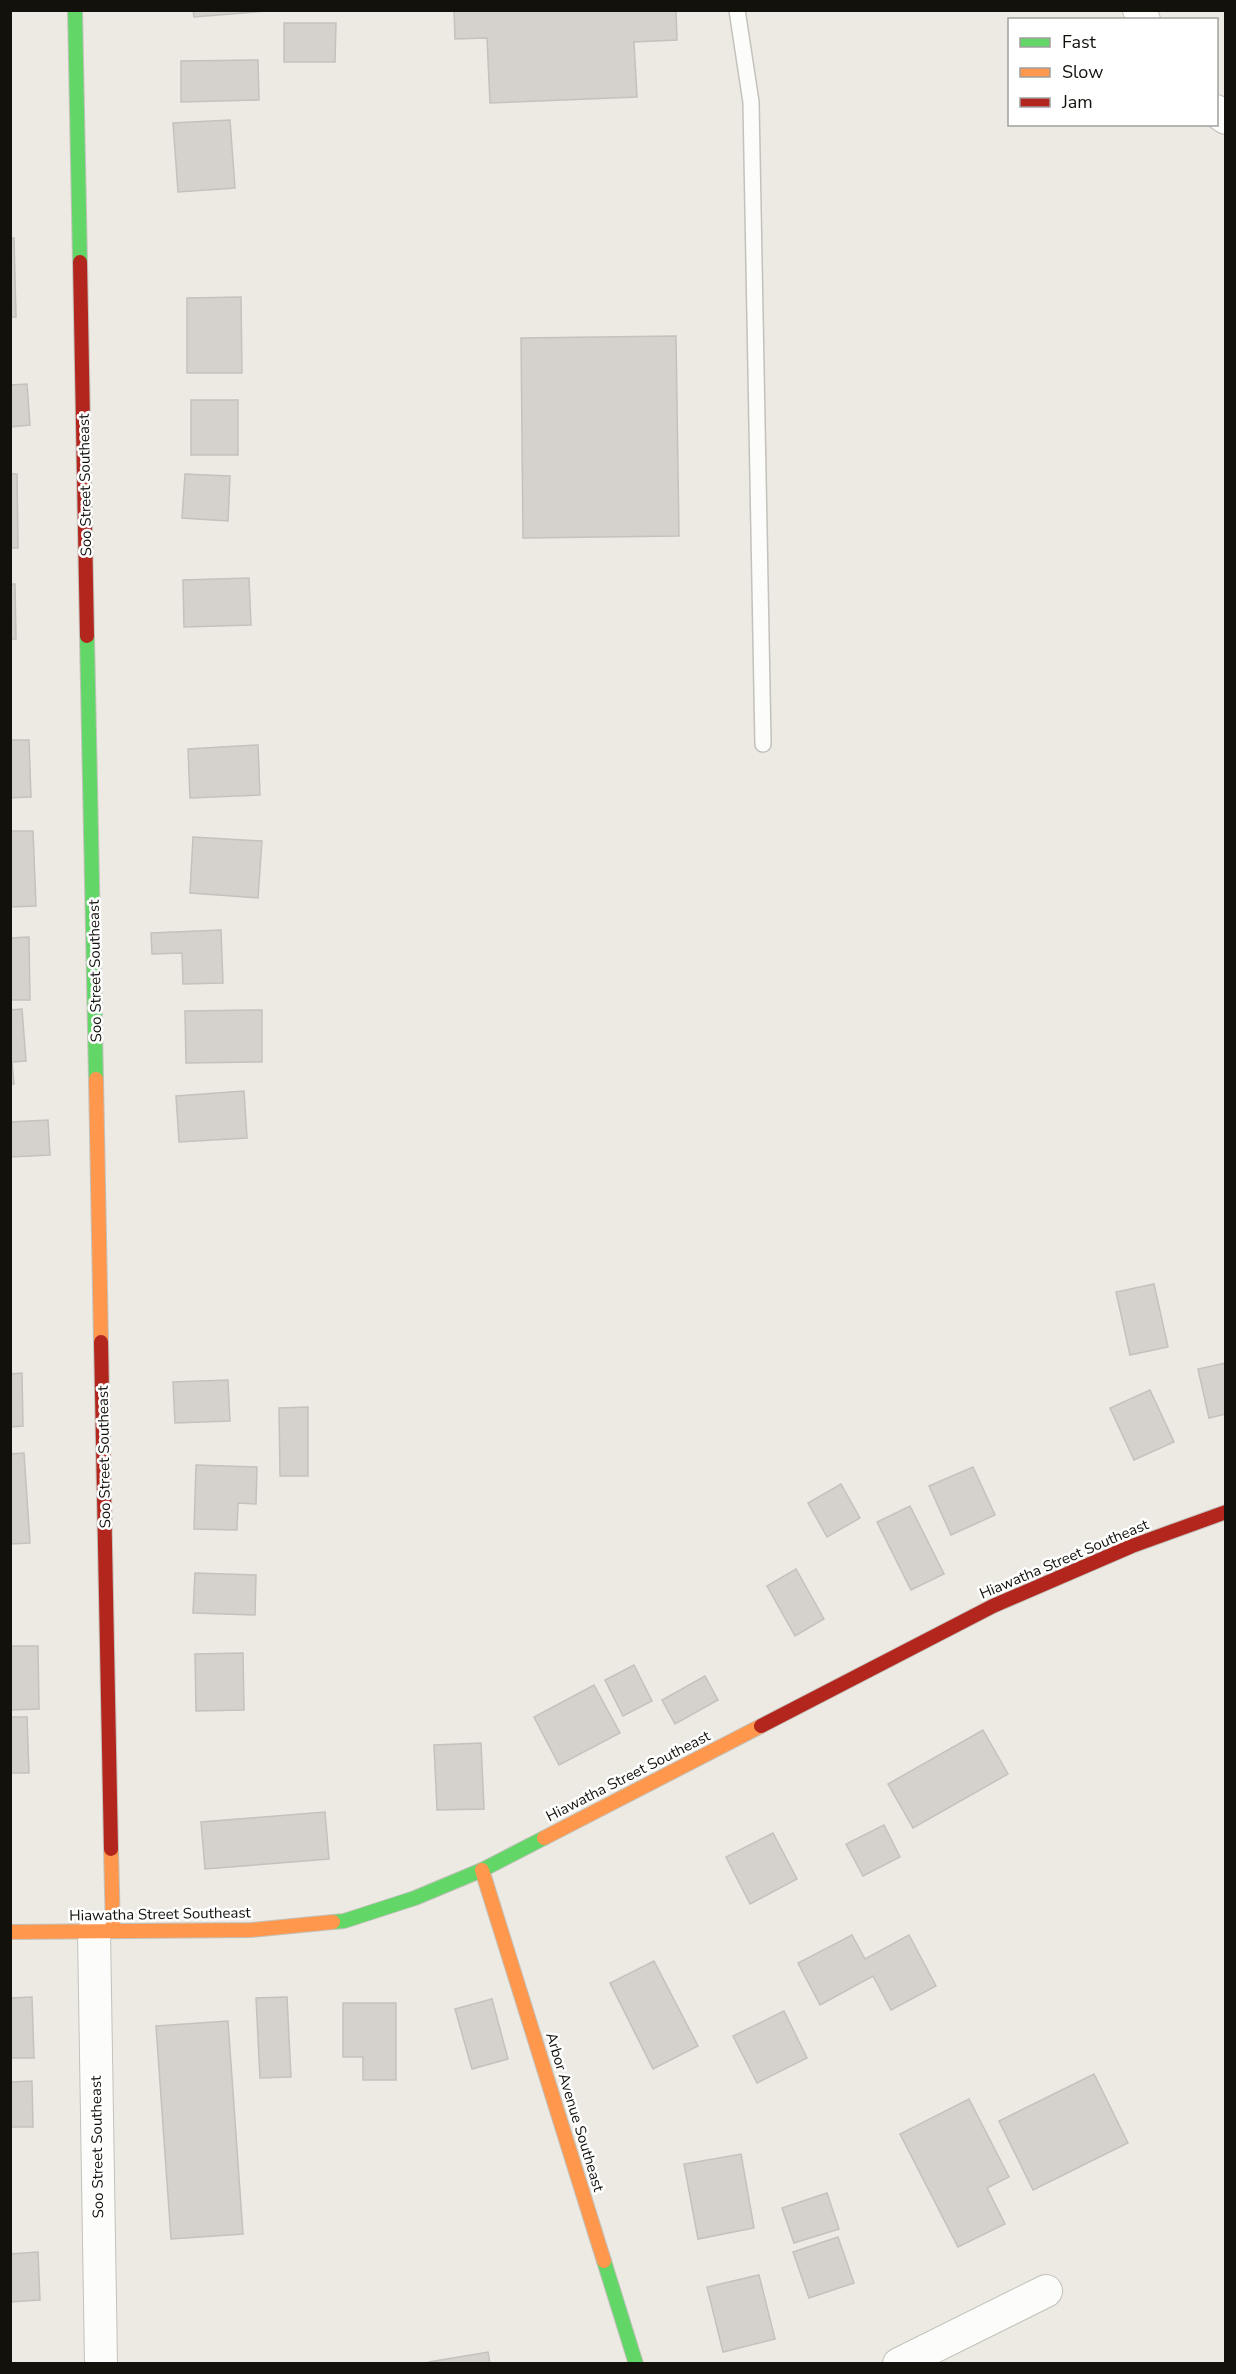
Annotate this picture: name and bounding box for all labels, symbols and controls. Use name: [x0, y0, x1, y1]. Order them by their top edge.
legend: [1008, 18, 1218, 126]
text: Fast: [1062, 30, 1097, 54]
text: Slow: [1062, 60, 1103, 84]
text: Jam: [1061, 90, 1093, 114]
street label: Soo Street Southeast: [74, 413, 96, 556]
street label: Soo Street Southeast: [84, 899, 106, 1042]
street label: Soo Street Southeast: [93, 1385, 115, 1528]
street label: Hiawatha Street Southeast: [976, 1514, 1152, 1604]
street label: Hiawatha Street Southeast: [543, 1726, 714, 1826]
street label: Hiawatha Street Southeast: [69, 1902, 252, 1926]
street label: Arbor Avenue Southeast: [541, 2030, 609, 2195]
street label: Soo Street Southeast: [86, 2075, 108, 2218]

